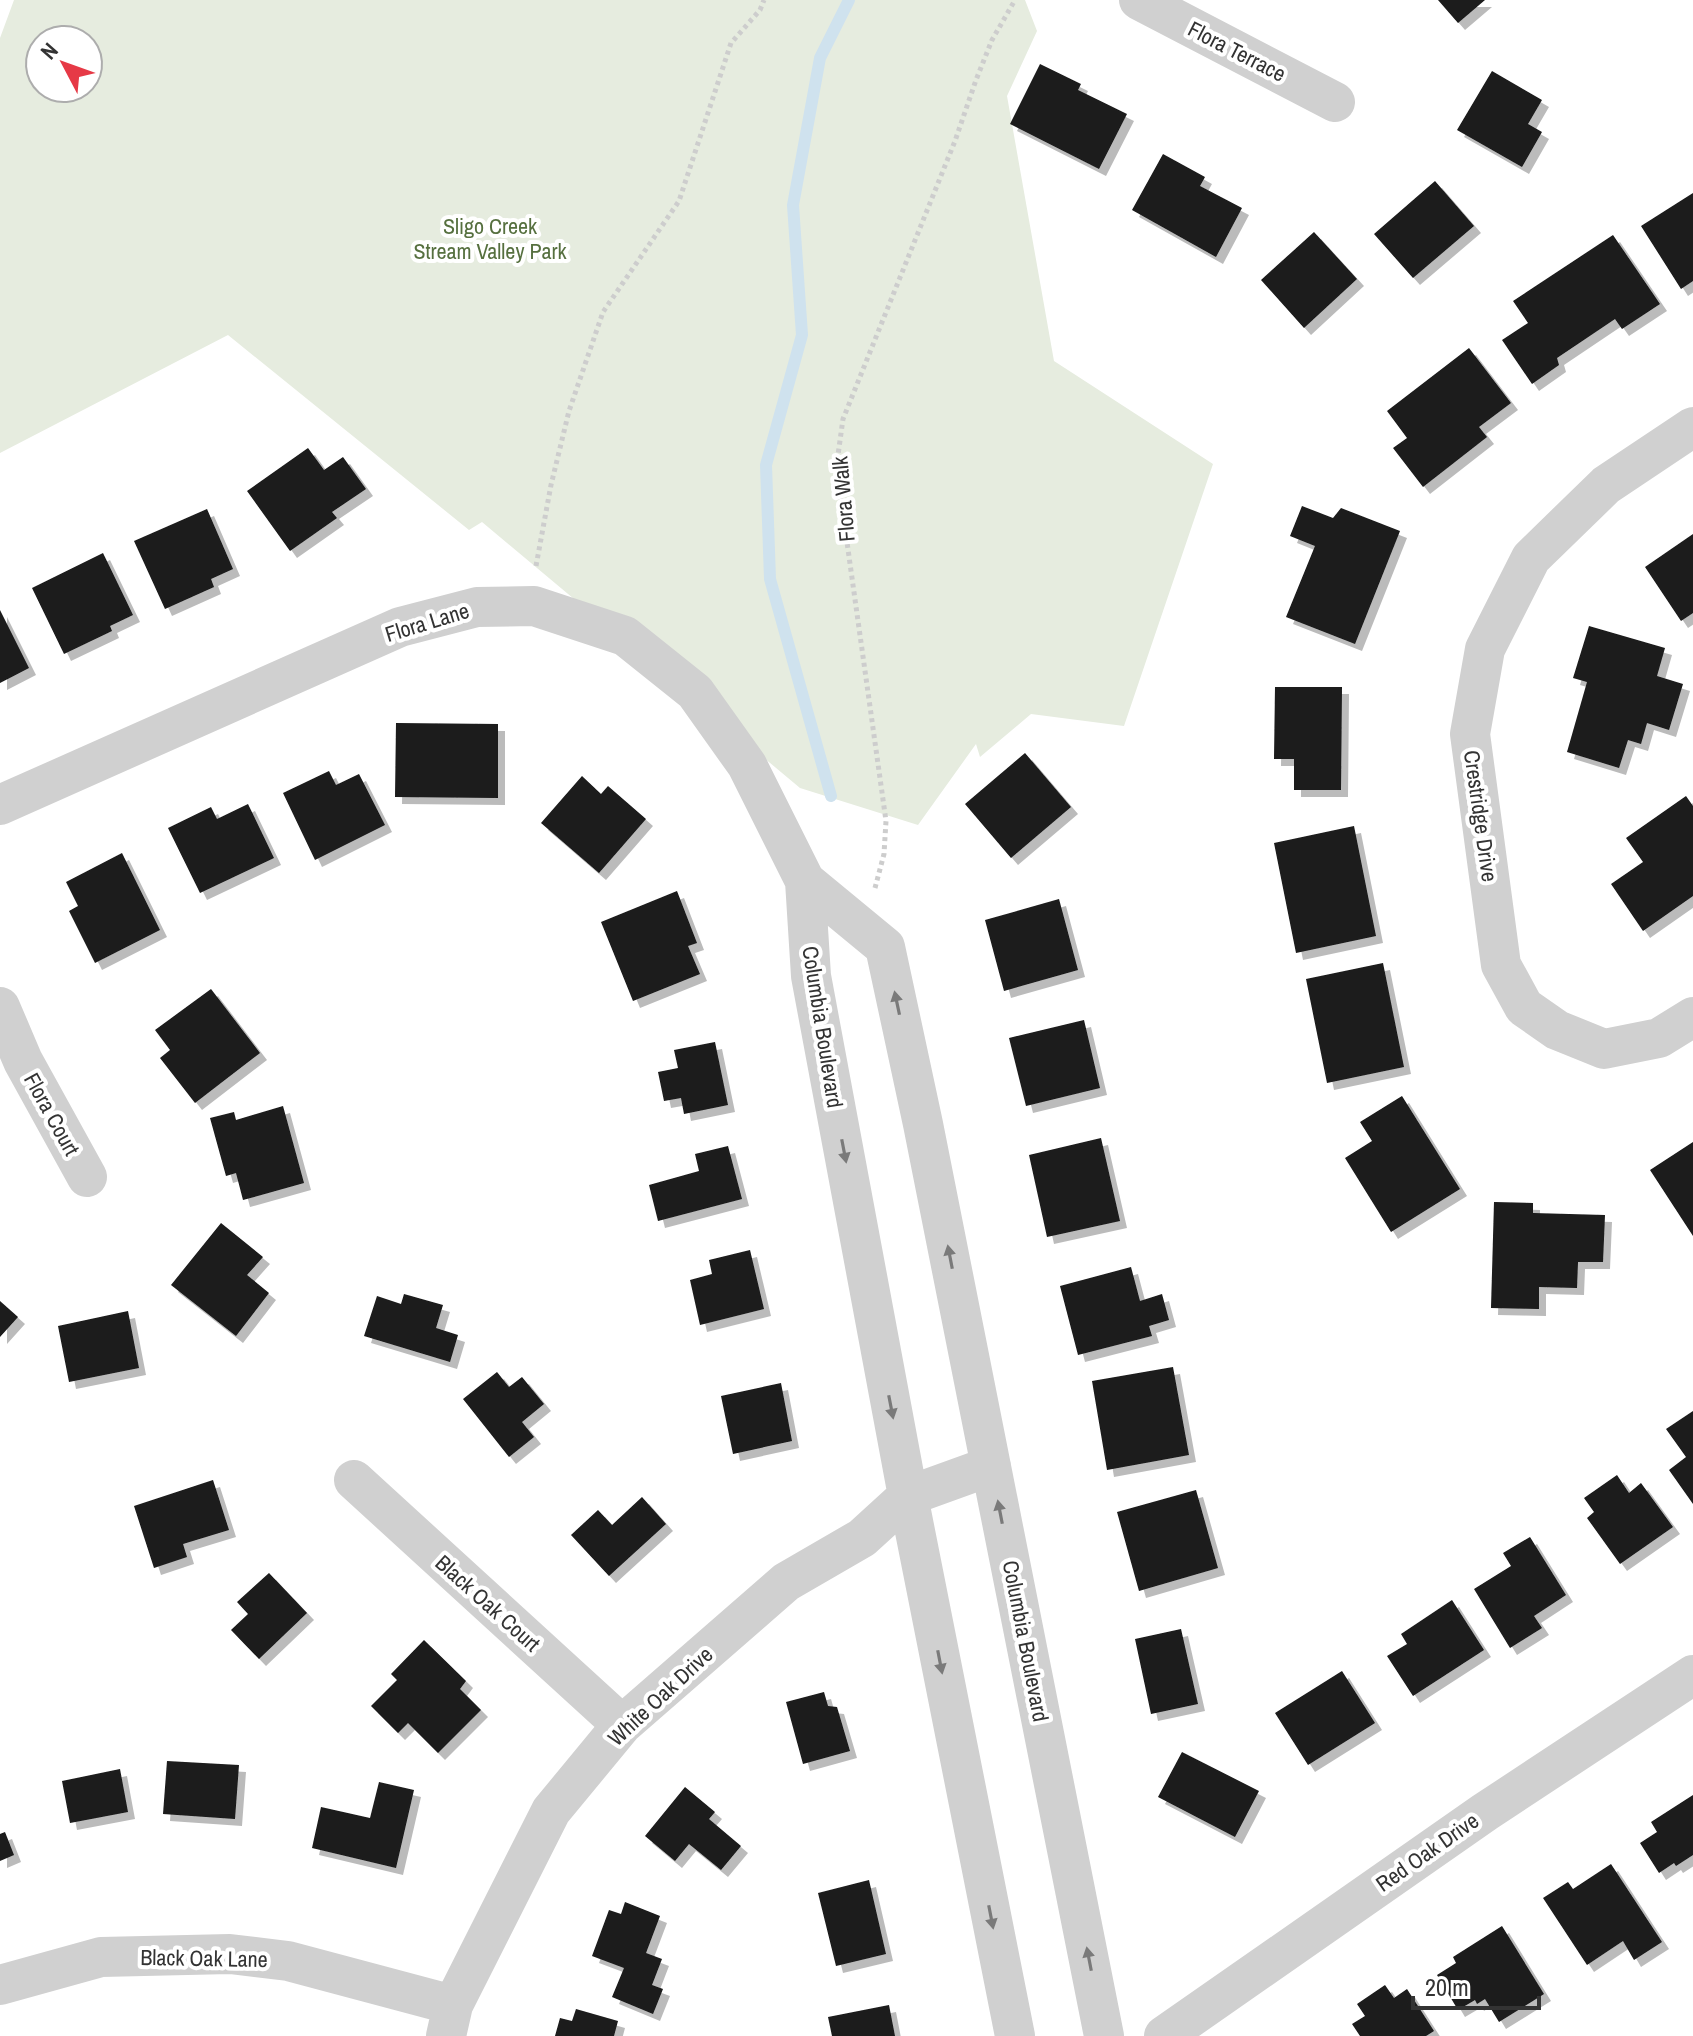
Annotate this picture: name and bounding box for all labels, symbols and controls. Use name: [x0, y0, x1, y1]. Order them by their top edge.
street label: Flora Terrace: [1183, 14, 1291, 88]
north arrow: [24, 24, 104, 104]
text: N: [33, 36, 65, 66]
park label: Sligo Creek Stream Valley Park: [413, 211, 568, 266]
street label: Flora Walk: [824, 454, 862, 543]
street label: Flora Lane: [381, 595, 473, 649]
street label: Crestridge Drive: [1457, 748, 1505, 884]
street label: Columbia Boulevard: [795, 944, 851, 1110]
one-way arrow: [890, 990, 903, 1015]
street label: Flora Court: [17, 1067, 87, 1161]
one-way arrow: [838, 1139, 850, 1164]
one-way arrow: [943, 1244, 955, 1269]
one-way arrow: [886, 1395, 898, 1420]
one-way arrow: [993, 1500, 1006, 1525]
street label: Black Oak Court: [429, 1548, 547, 1658]
street label: Columbia Boulevard: [996, 1558, 1056, 1724]
street label: White Oak Drive: [601, 1640, 719, 1752]
one-way arrow: [935, 1650, 947, 1675]
street label: Red Oak Drive: [1370, 1805, 1484, 1899]
one-way arrow: [985, 1905, 998, 1930]
street label: Black Oak Lane: [140, 1942, 268, 1974]
one-way arrow: [1082, 1947, 1095, 1972]
scale bar: [1413, 1960, 1539, 2010]
text: 20 m: [1425, 1971, 1469, 2003]

